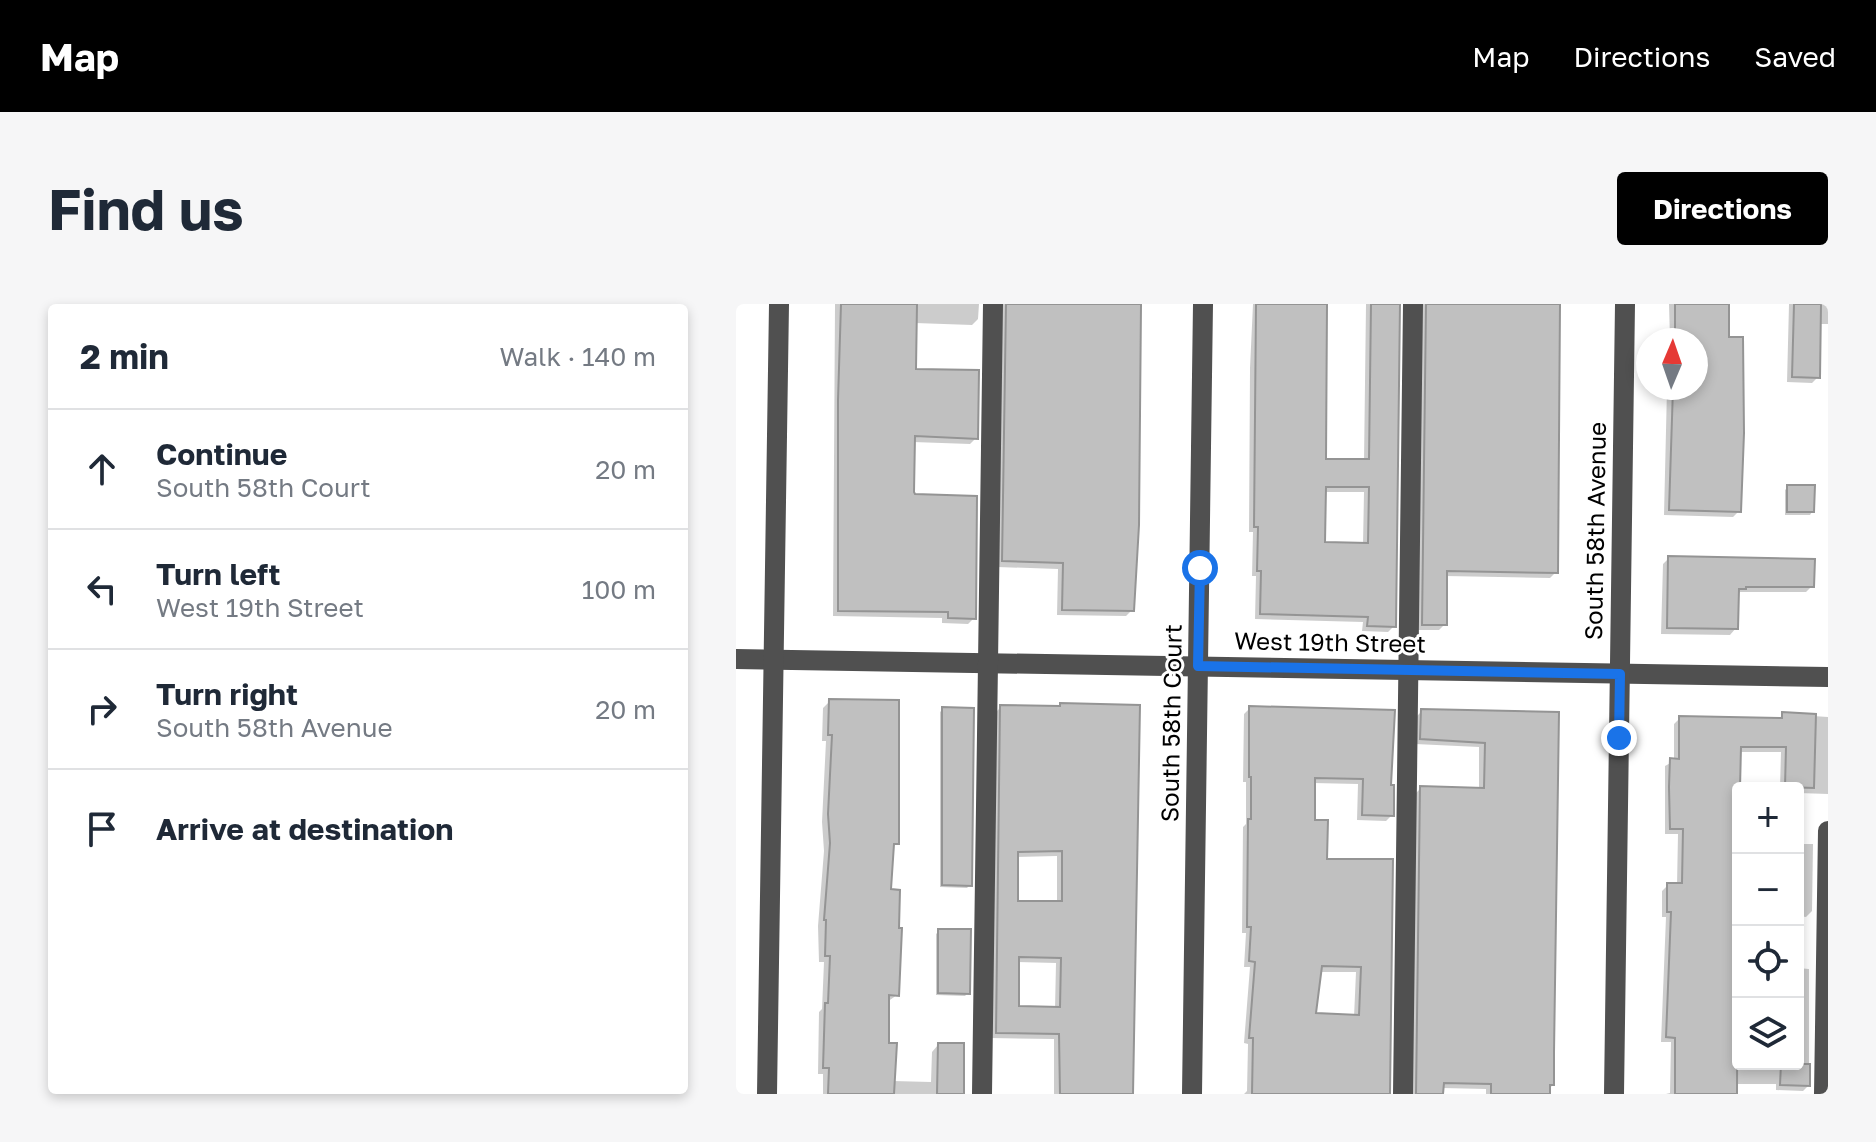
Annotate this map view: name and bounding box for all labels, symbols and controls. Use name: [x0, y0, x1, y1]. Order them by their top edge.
text: Map: [40, 34, 119, 79]
text: Map: [1472, 40, 1529, 73]
text: Directions: [1573, 40, 1710, 73]
text: Saved: [1754, 40, 1836, 73]
button: Directions: [1617, 172, 1828, 245]
text: Find us: [48, 175, 244, 242]
north arrow: [1636, 328, 1708, 400]
text: 2 min: [80, 336, 169, 376]
text: Walk · 140 m: [499, 341, 656, 372]
street label: South 58th Avenue: [1578, 422, 1611, 640]
text: Continue: [156, 436, 287, 472]
icon: ahead: [80, 447, 124, 491]
text: 20 m: [595, 454, 656, 485]
text: South 58th Court: [156, 472, 371, 503]
route start: [1182, 550, 1218, 586]
text: Turn left: [156, 556, 281, 592]
icon: left: [80, 567, 124, 611]
text: 100 m: [582, 574, 656, 605]
text: West 19th Street: [156, 592, 364, 623]
street label: South 58th Court: [1154, 624, 1187, 822]
street label: West 19th Street: [1234, 625, 1426, 658]
text: Turn right: [156, 676, 298, 712]
icon: right: [80, 687, 124, 731]
text: 20 m: [595, 694, 656, 725]
text: South 58th Avenue: [156, 712, 392, 743]
route end: [1601, 720, 1637, 756]
map controls: [1732, 782, 1804, 1070]
button: +: [1732, 782, 1804, 854]
icon: arrive: [80, 807, 124, 851]
text: Arrive at destination: [156, 811, 453, 847]
button: −: [1732, 854, 1804, 926]
button: locate: [1732, 926, 1804, 998]
button: layers: [1732, 998, 1804, 1070]

